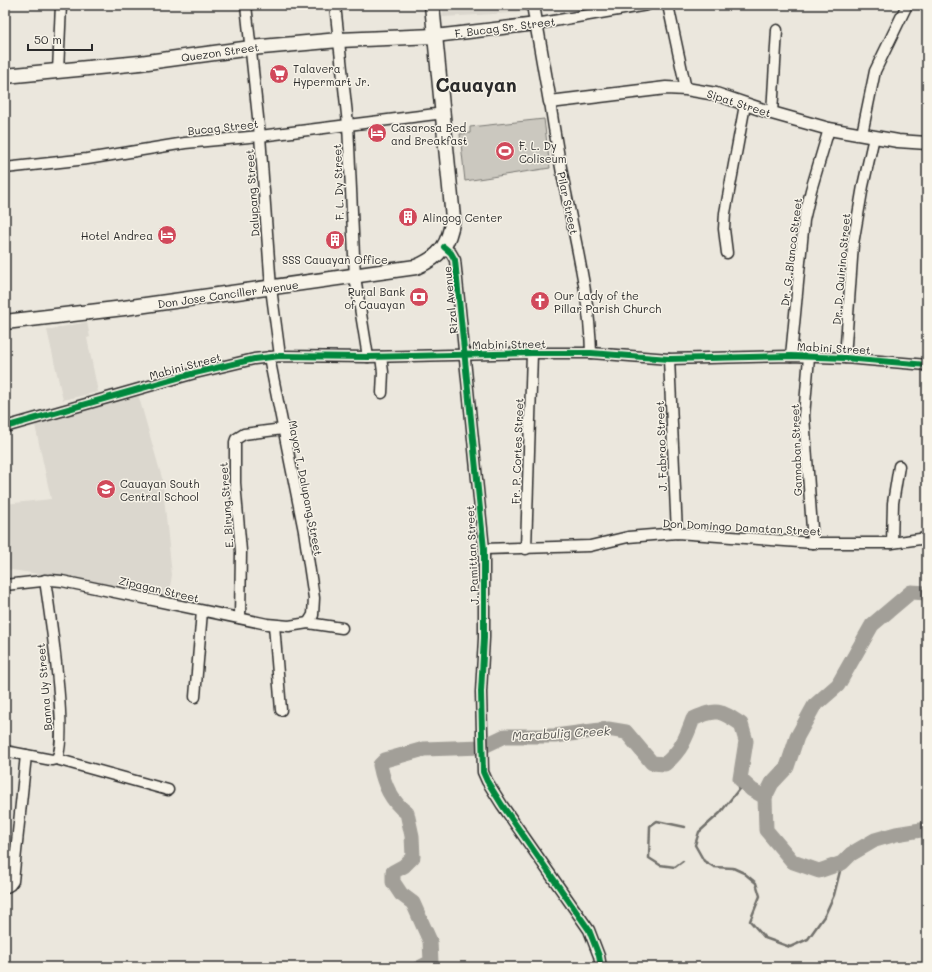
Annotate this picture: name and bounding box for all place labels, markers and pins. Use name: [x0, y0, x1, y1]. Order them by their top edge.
place label: Talavera Hypermart Jr.: [293, 61, 370, 89]
supermarket icon: Talavera Hypermart Jr.: [268, 63, 290, 85]
place label: Casarosa Bed and Breakfast: [391, 120, 468, 148]
hotel icon: Casarosa Bed and Breakfast: [366, 122, 388, 144]
place label: F. L. Dy Coliseum: [519, 138, 566, 166]
sports icon: F. L. Dy Coliseum: [494, 140, 516, 162]
building icon: Alingog Center: [397, 206, 419, 228]
place label: Alingog Center: [422, 210, 503, 225]
hotel icon: Hotel Andrea: [156, 224, 178, 246]
place label: Hotel Andrea: [81, 228, 153, 243]
building icon: SSS Cauayan Office: [324, 229, 346, 251]
place label: SSS Cauayan Office: [282, 252, 388, 267]
place label: Rural Bank of Cauayan: [344, 284, 405, 312]
bank icon: Rural Bank of Cauayan: [408, 286, 430, 308]
place label: Our Lady of the Pillar Parish Church: [554, 288, 661, 316]
church icon: Our Lady of the Pillar Parish Church: [529, 290, 551, 312]
place label: Cauayan South Central School: [120, 476, 200, 504]
school or university icon: Cauayan South Central School: [95, 478, 117, 500]

